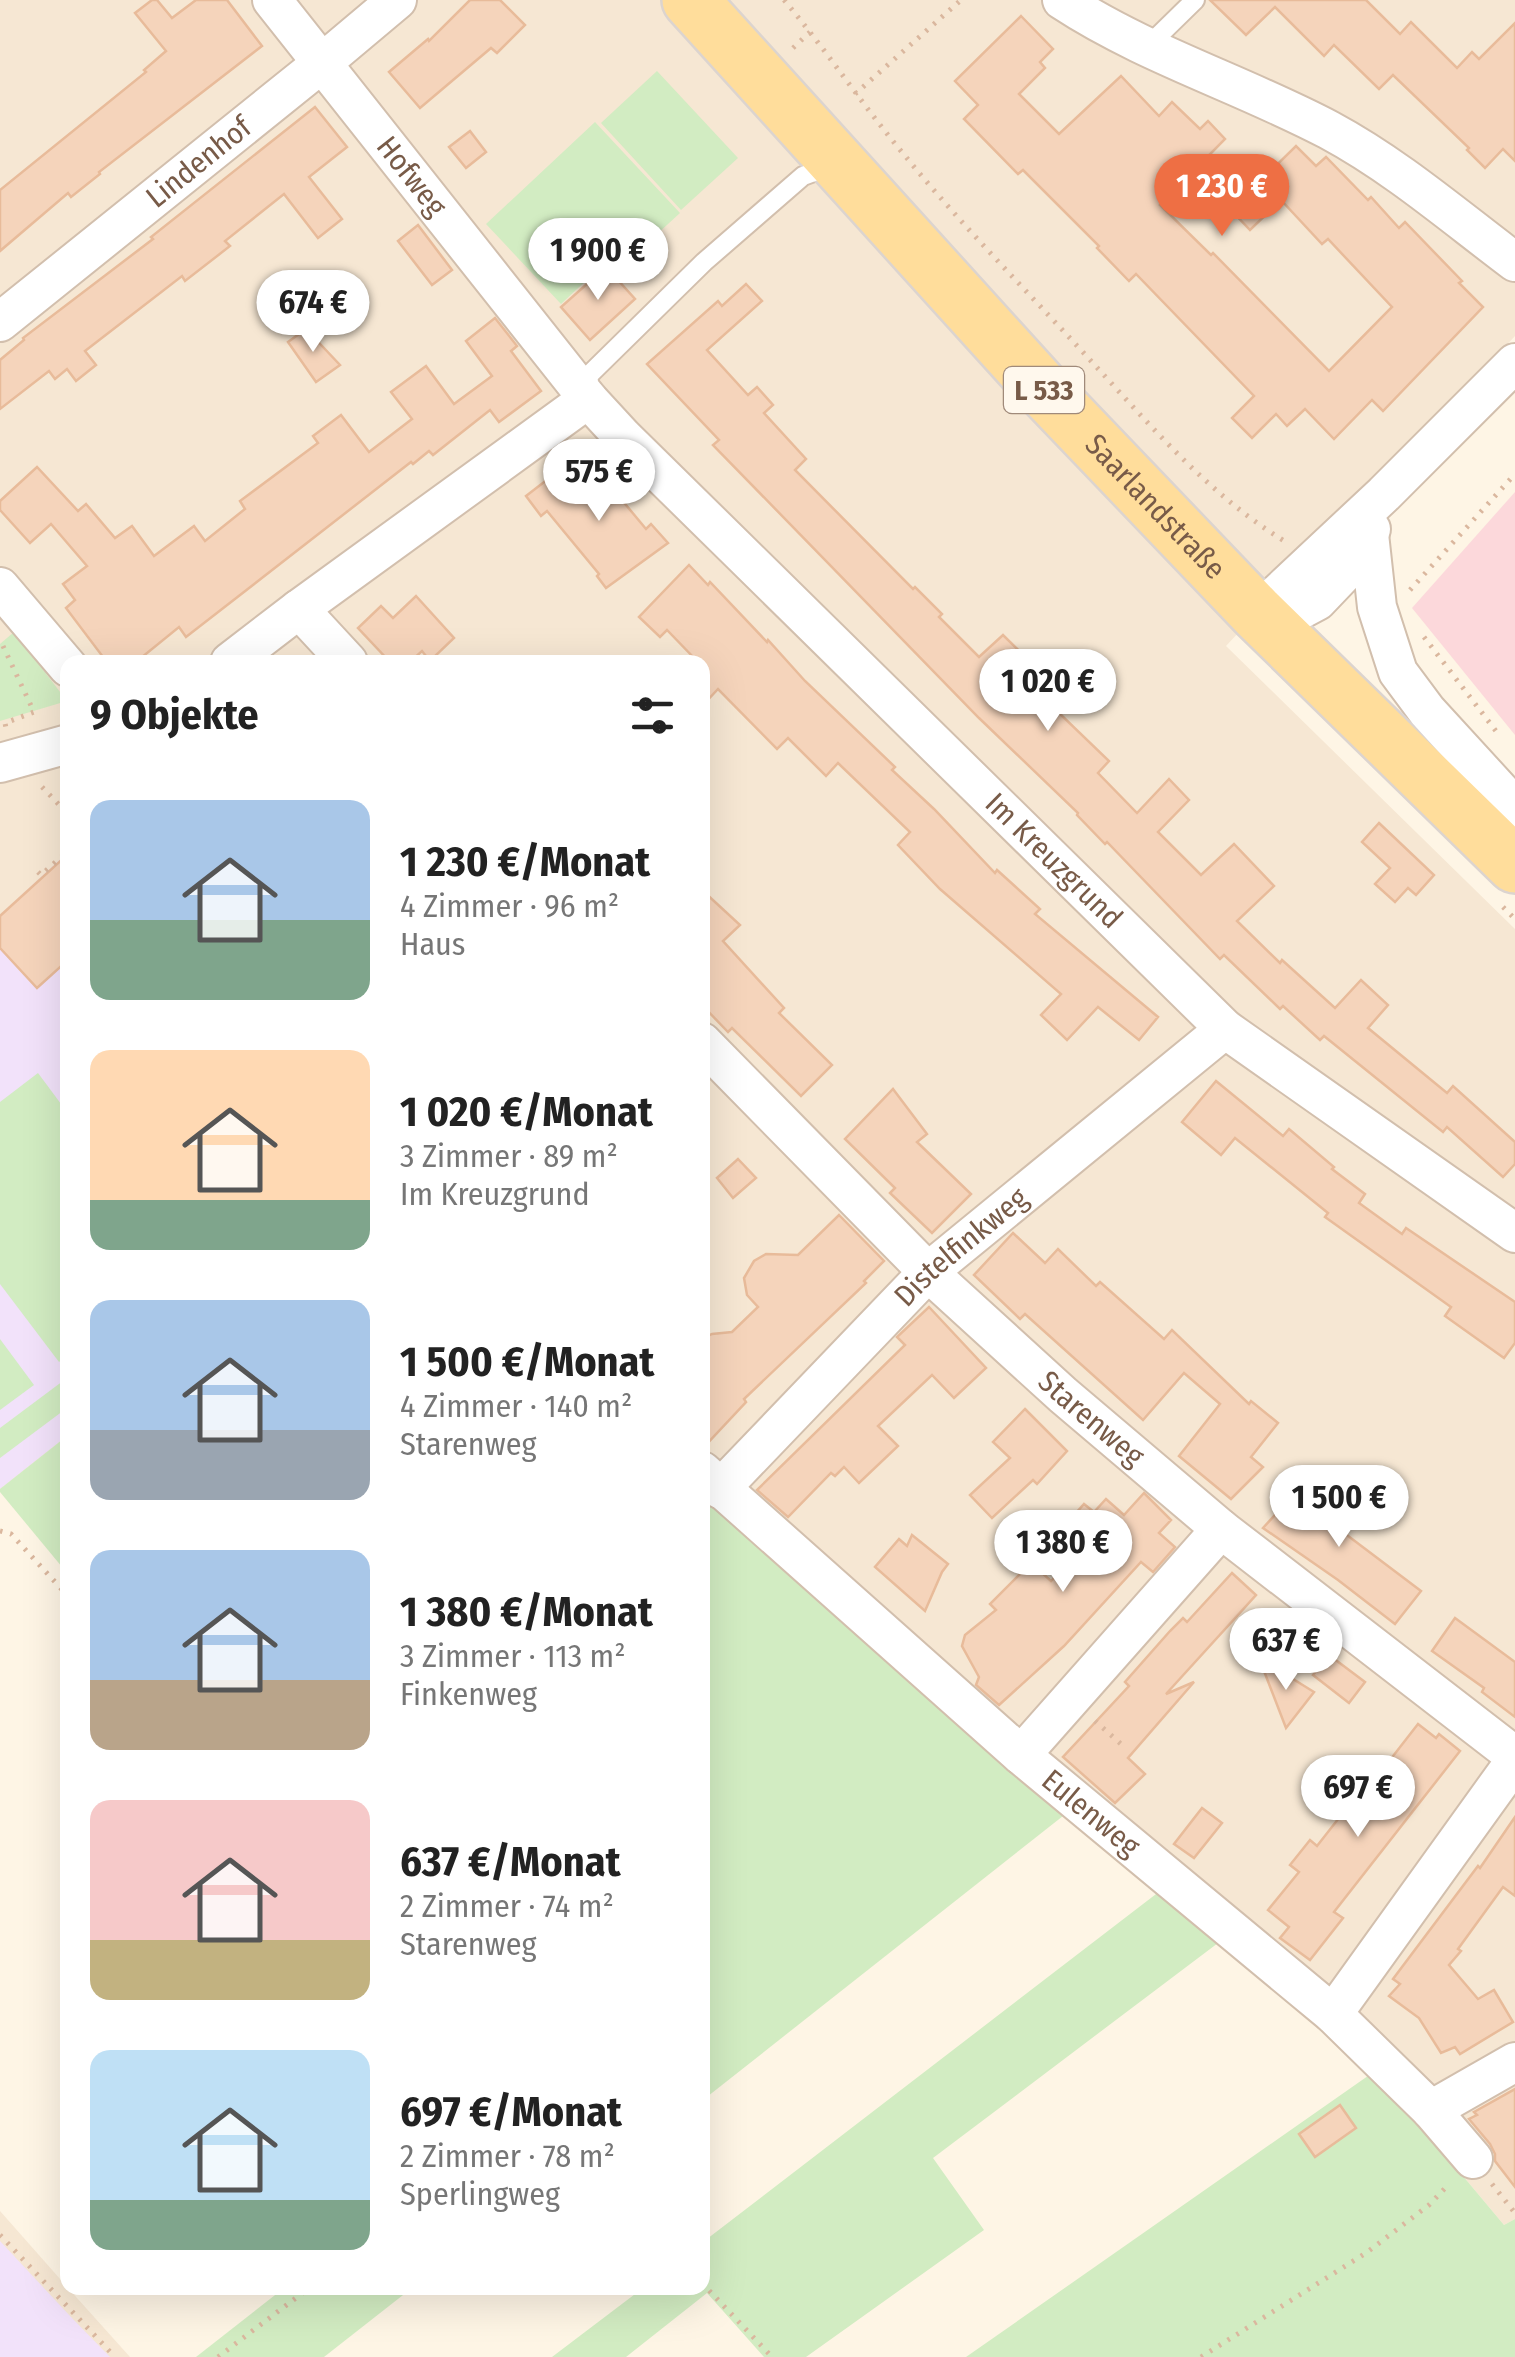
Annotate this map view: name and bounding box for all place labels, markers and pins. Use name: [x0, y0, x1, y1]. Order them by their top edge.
pin: 1 230 €: [1130, 154, 1314, 239]
pin: 1 900 €: [506, 218, 690, 303]
pin: 674 €: [243, 270, 383, 355]
pin: 575 €: [529, 439, 669, 524]
pin: 1 020 €: [956, 649, 1140, 734]
pin: 1 500 €: [1247, 1465, 1431, 1550]
pin: 1 380 €: [971, 1510, 1155, 1595]
pin: 637 €: [1216, 1608, 1356, 1693]
pin: 697 €: [1288, 1755, 1428, 1840]

